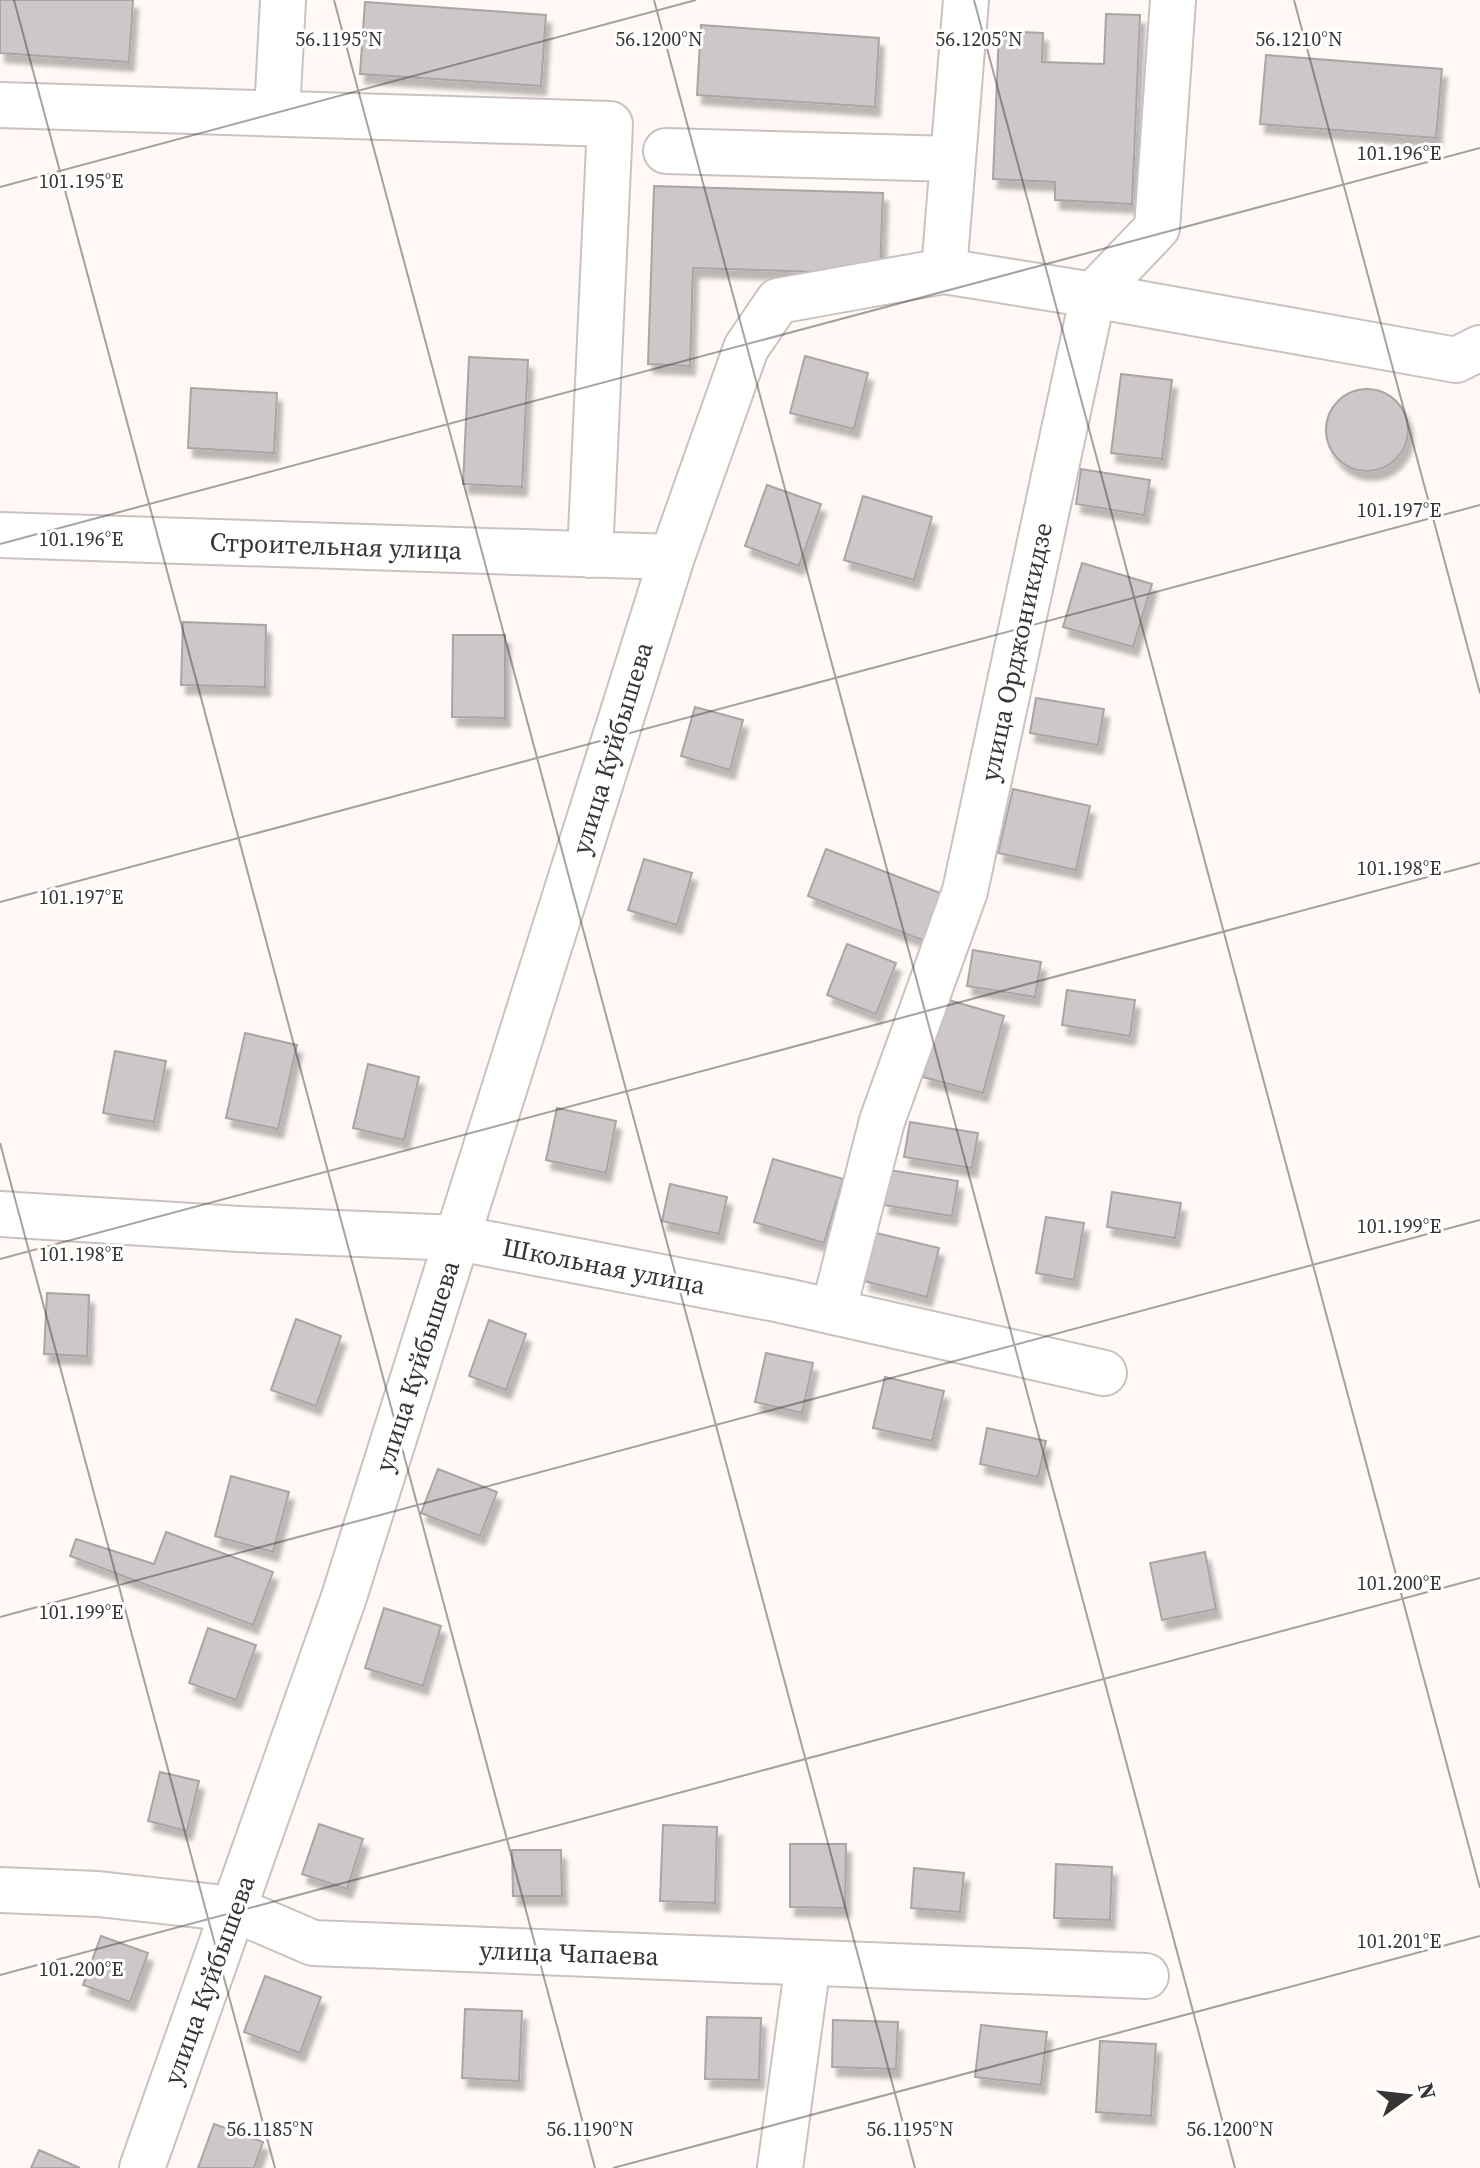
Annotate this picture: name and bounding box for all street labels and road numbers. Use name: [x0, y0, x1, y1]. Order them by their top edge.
street label: улица Орджоникидзе: [971, 519, 1061, 785]
street label: Строительная улица: [209, 524, 463, 568]
street label: улица Куйбышева: [563, 637, 662, 859]
street label: Школьная улица: [500, 1229, 709, 1303]
street label: улица Куйбышева: [366, 1255, 468, 1476]
street label: улица Куйбышева: [154, 1870, 264, 2090]
street label: улица Чапаева: [479, 1932, 660, 1974]

